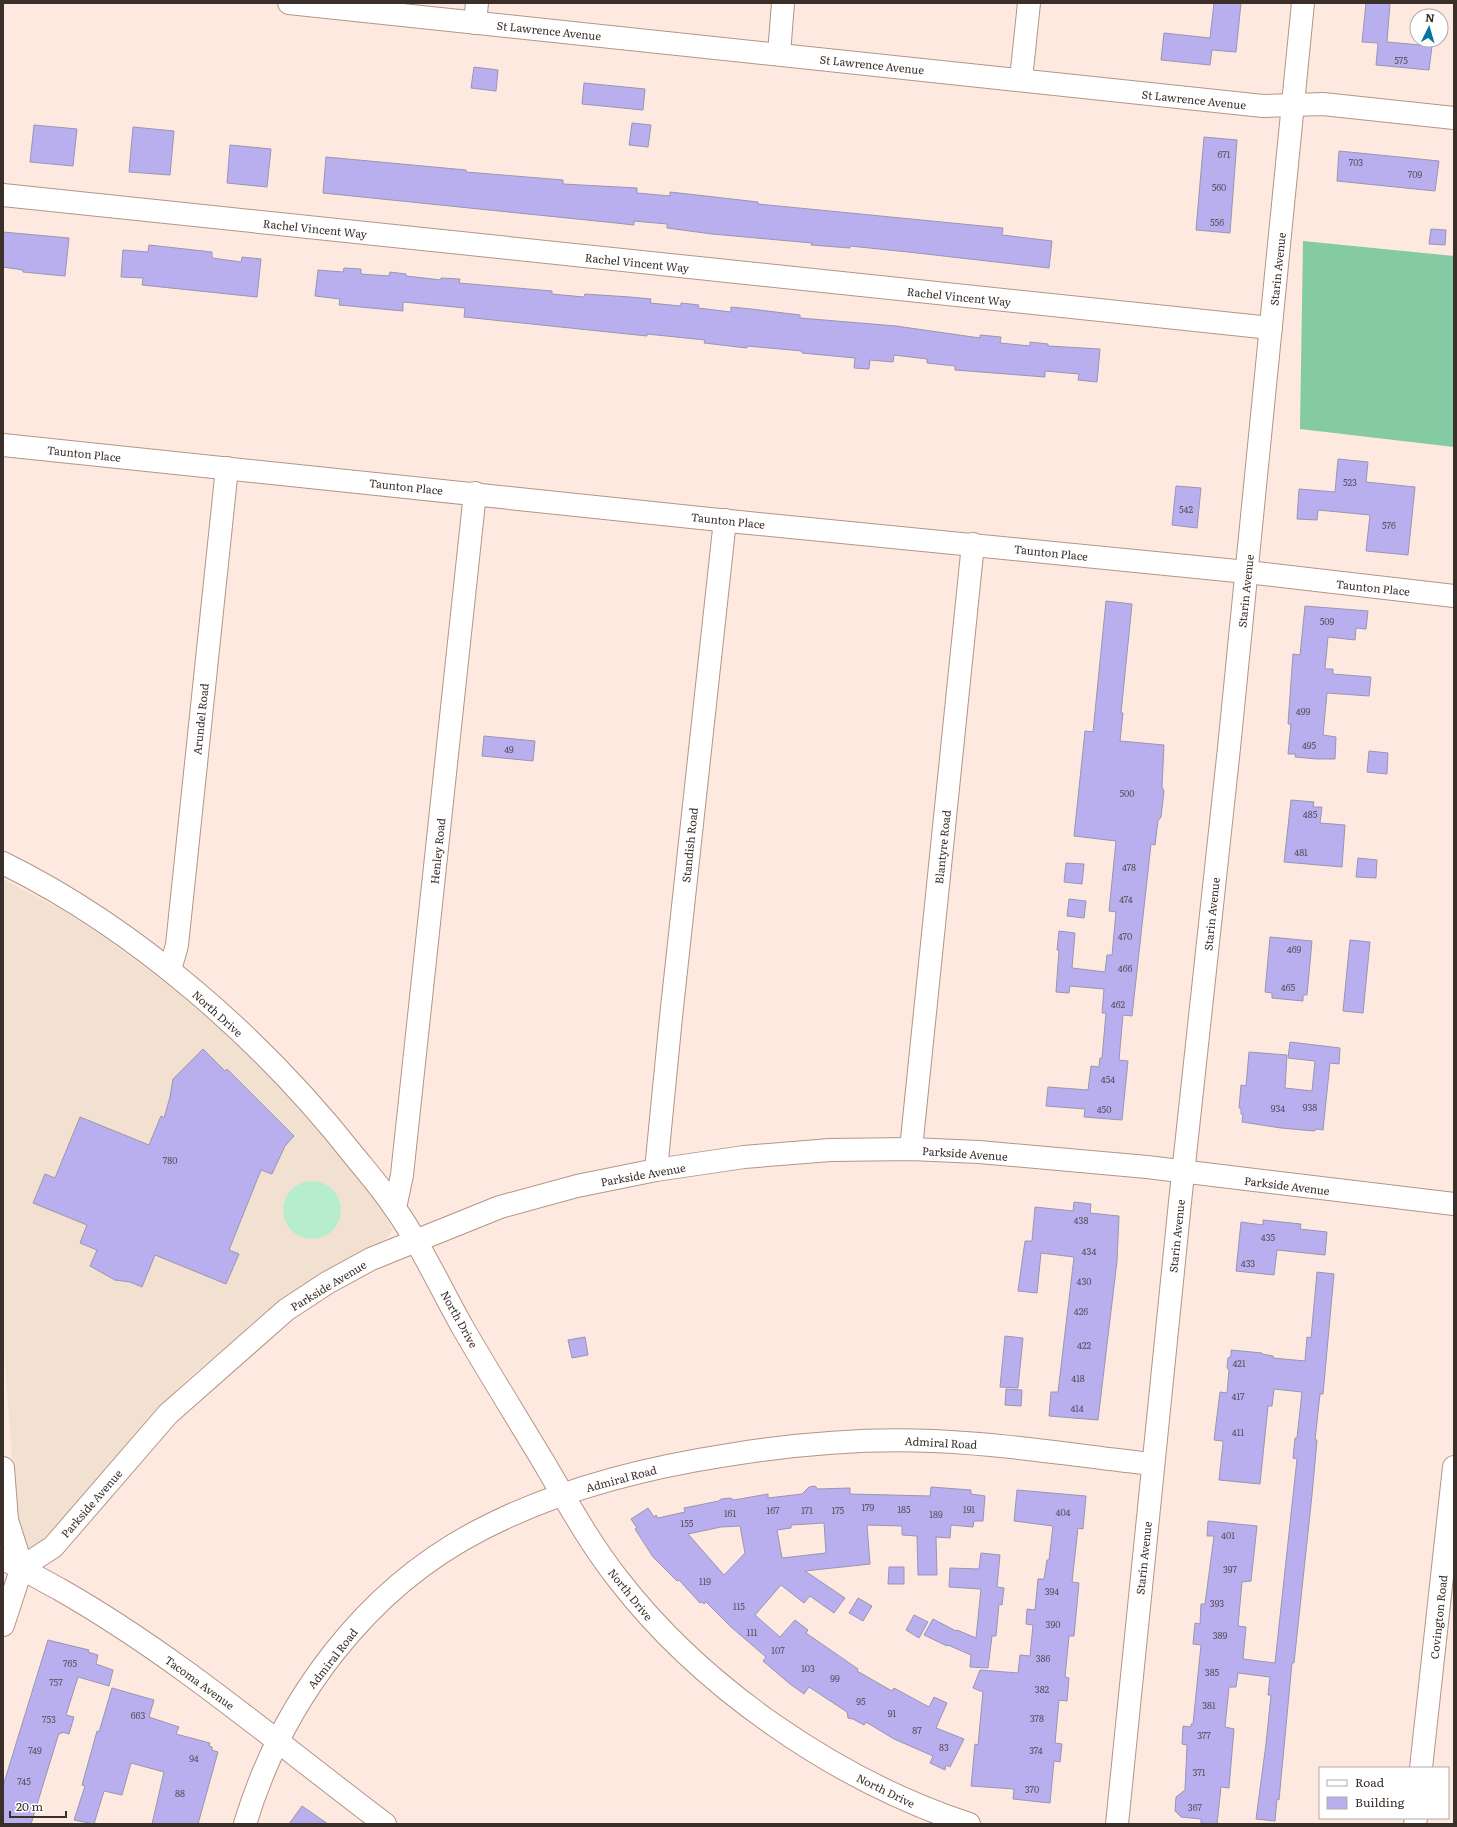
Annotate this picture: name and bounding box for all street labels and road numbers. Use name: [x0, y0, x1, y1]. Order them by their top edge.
street label: St Lawrence Avenue: [496, 17, 602, 43]
street label: St Lawrence Avenue: [819, 51, 925, 77]
street label: St Lawrence Avenue: [1141, 86, 1247, 112]
street label: Rachel Vincent Way: [262, 215, 369, 241]
street label: Starin Avenue: [1265, 231, 1289, 306]
street label: Rachel Vincent Way: [584, 249, 691, 275]
street label: Rachel Vincent Way: [906, 283, 1013, 309]
street label: Taunton Place: [46, 441, 122, 465]
street label: Taunton Place: [368, 474, 444, 498]
street label: Taunton Place: [690, 508, 766, 532]
street label: Taunton Place: [1013, 540, 1089, 564]
street label: Starin Avenue: [1233, 553, 1257, 628]
street label: Taunton Place: [1335, 575, 1411, 599]
street label: Arundel Road: [188, 682, 212, 756]
street label: Standish Road: [677, 806, 701, 883]
street label: Blantyre Road: [930, 809, 954, 885]
street label: Henley Road: [426, 817, 448, 885]
street label: Starin Avenue: [1199, 876, 1223, 951]
street label: North Drive: [189, 986, 247, 1040]
street label: Parkside Avenue: [922, 1142, 1009, 1164]
street label: Parkside Avenue: [599, 1159, 687, 1189]
street label: Parkside Avenue: [1243, 1172, 1331, 1198]
street label: Starin Avenue: [1164, 1198, 1188, 1273]
street label: Parkside Avenue: [287, 1256, 369, 1314]
street label: North Drive: [438, 1288, 482, 1351]
street label: Admiral Road: [904, 1432, 978, 1452]
street label: Admiral Road: [584, 1461, 658, 1495]
street label: Parkside Avenue: [57, 1465, 125, 1541]
street label: Starin Avenue: [1131, 1520, 1155, 1595]
street label: North Drive: [605, 1564, 657, 1624]
street label: Covington Road: [1426, 1574, 1450, 1660]
street label: Admiral Road: [303, 1624, 361, 1692]
street label: Tacoma Avenue: [162, 1651, 238, 1713]
street label: North Drive: [854, 1769, 918, 1811]

